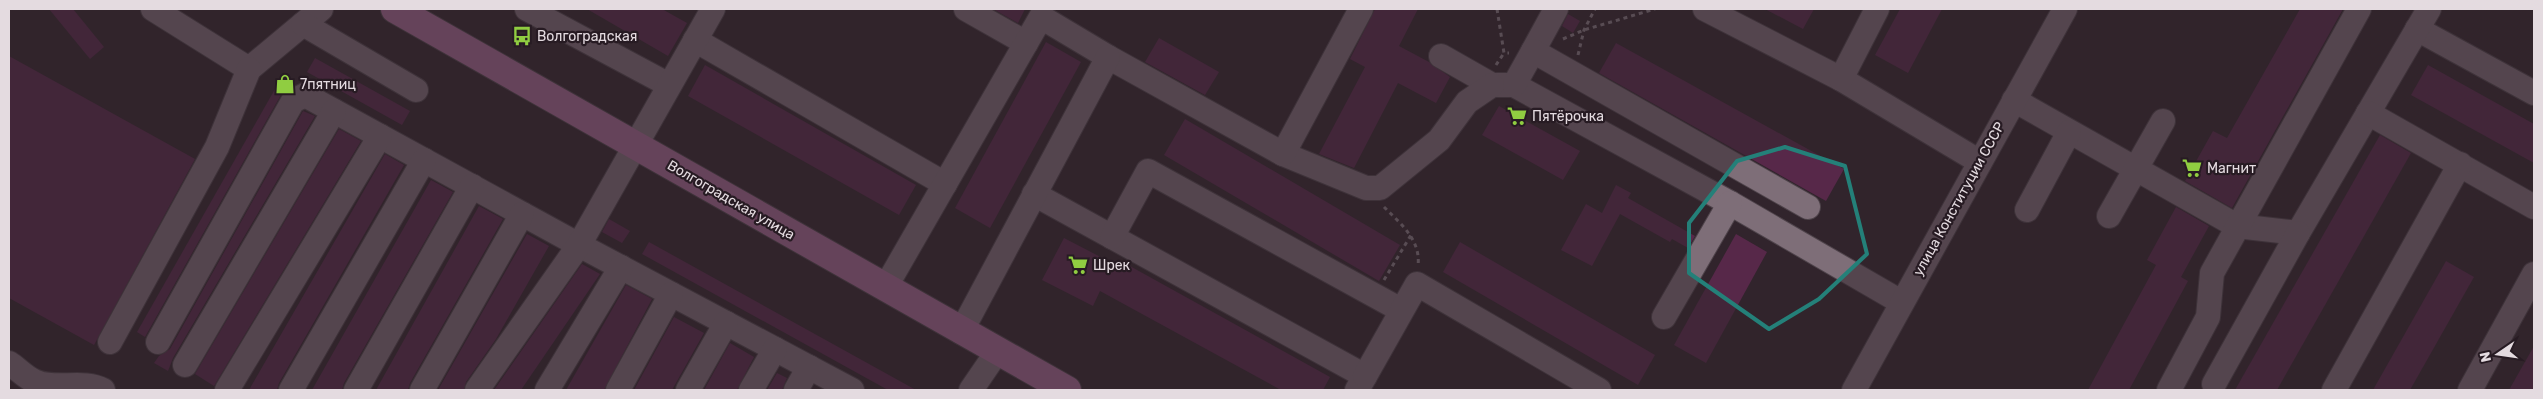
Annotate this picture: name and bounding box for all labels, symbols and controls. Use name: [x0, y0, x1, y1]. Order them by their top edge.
bus stop icon: Волгоградская: [511, 25, 533, 47]
place label: Волгоградская: [537, 28, 637, 45]
shop icon: 7пятниц: [274, 73, 296, 95]
place label: 7пятниц: [300, 76, 356, 93]
supermarket icon: Пятёрочка: [1506, 105, 1528, 127]
place label: Пятёрочка: [1532, 108, 1604, 125]
street label: улица Конституции СССР: [1910, 119, 2008, 279]
street label: Волгоградская улица: [664, 157, 798, 243]
supermarket icon: Магнит: [2181, 157, 2203, 179]
place label: Магнит: [2207, 160, 2256, 177]
supermarket icon: Шрек: [1067, 254, 1089, 276]
place label: Шрек: [1093, 257, 1131, 274]
north arrow: [2473, 329, 2523, 379]
text: N: [2476, 350, 2495, 364]

